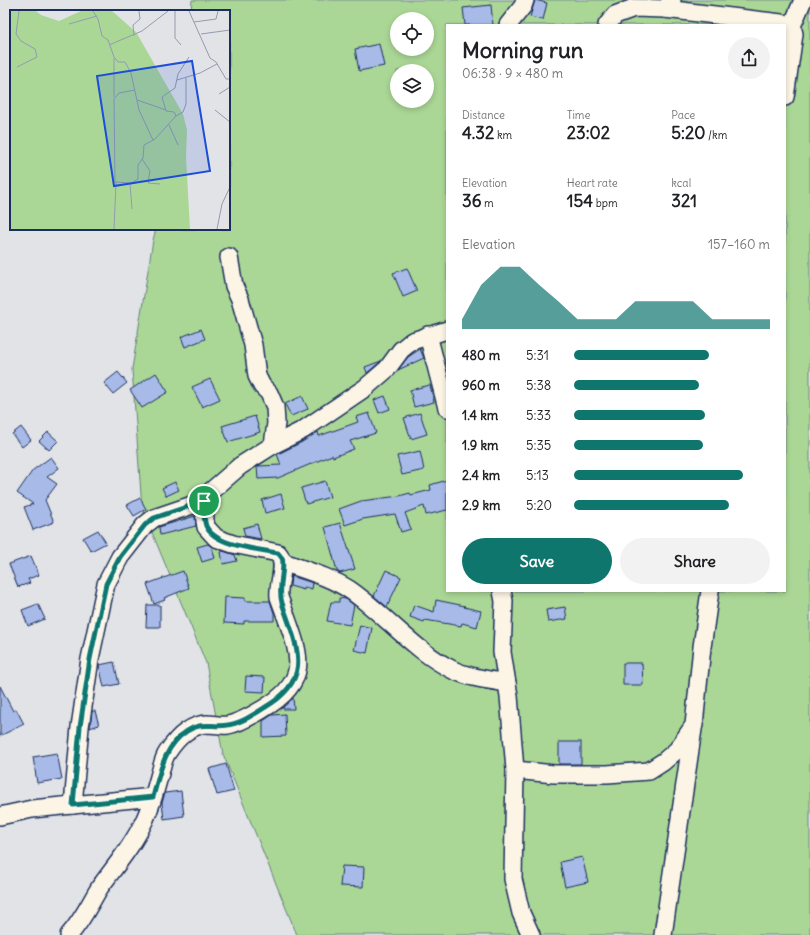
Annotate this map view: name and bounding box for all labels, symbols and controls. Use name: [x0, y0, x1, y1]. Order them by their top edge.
inset map: [10, 10, 230, 230]
map controls: [390, 12, 434, 108]
button: locate: [390, 12, 434, 56]
text: Morning run: [462, 36, 584, 64]
button: share: [728, 37, 770, 79]
button: layers: [390, 64, 434, 108]
text: 06:38 · 9 × 480 m: [462, 65, 563, 82]
text: Distance: [462, 108, 505, 122]
text: Time: [567, 108, 590, 122]
text: Pace: [671, 108, 695, 122]
text: 4.32: [462, 122, 494, 144]
text: 23:02: [567, 122, 610, 144]
text: 5:20: [671, 122, 705, 144]
text: km: [494, 128, 512, 142]
text: /km: [705, 128, 727, 142]
text: Elevation: [462, 176, 507, 190]
text: Heart rate: [567, 176, 618, 190]
text: kcal: [671, 176, 691, 190]
text: 36: [462, 190, 481, 212]
text: 154: [567, 190, 593, 212]
text: 321: [671, 190, 697, 212]
text: m: [481, 196, 494, 210]
text: bpm: [593, 196, 618, 210]
text: Elevation: [462, 236, 515, 253]
text: 157–160 m: [708, 236, 770, 253]
text: 480 m: [462, 347, 500, 364]
text: 5:31: [526, 347, 549, 364]
text: 960 m: [462, 377, 500, 394]
text: 5:38: [526, 377, 551, 394]
text: 1.4 km: [462, 407, 498, 424]
text: 5:33: [526, 407, 551, 424]
text: 1.9 km: [462, 437, 498, 454]
text: 5:35: [526, 437, 551, 454]
text: 2.4 km: [462, 467, 500, 484]
text: 5:13: [526, 467, 549, 484]
pin: [187, 484, 221, 518]
icon: arrive: [193, 490, 215, 512]
text: 2.9 km: [462, 497, 500, 514]
text: 5:20: [526, 497, 552, 514]
button: Save: [462, 538, 612, 584]
button: Share: [620, 538, 770, 584]

